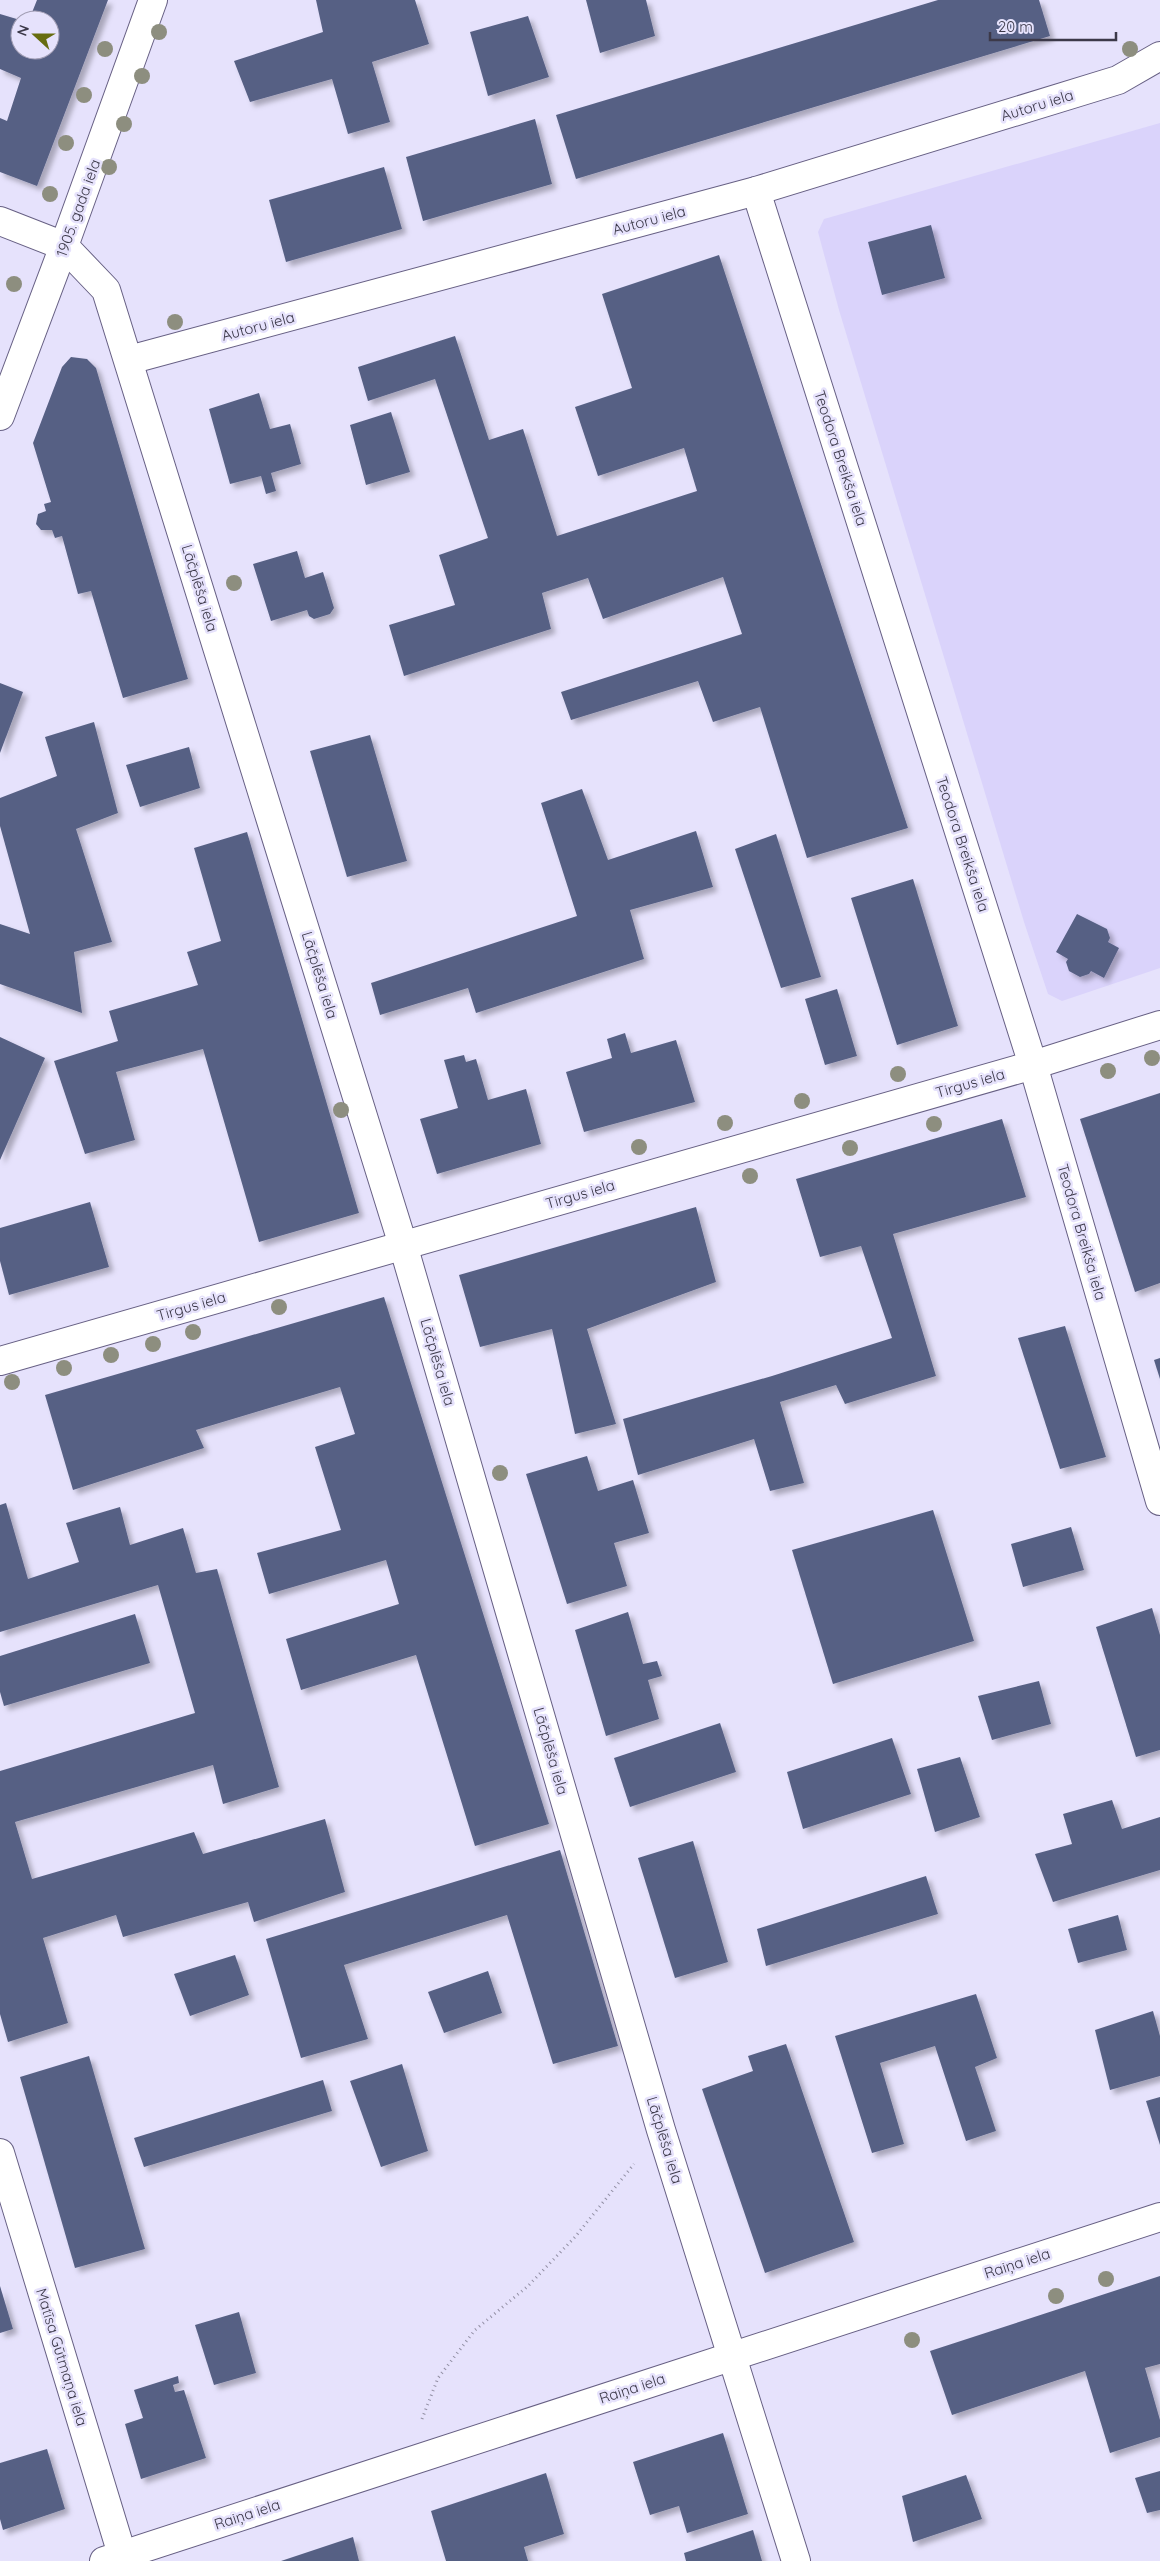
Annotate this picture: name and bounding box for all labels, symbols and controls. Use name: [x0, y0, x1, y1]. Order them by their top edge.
north arrow: [10, 10, 60, 60]
scale bar: [990, 10, 1116, 42]
text: 20 m: [998, 17, 1033, 36]
text: N: [13, 22, 33, 38]
street label: Autoru iela: [998, 85, 1076, 125]
street label: 1905. gada iela: [52, 157, 104, 259]
street label: Autoru iela: [610, 201, 688, 239]
street label: Autoru iela: [219, 307, 297, 345]
street label: Teodora Breikša iela: [810, 388, 872, 528]
street label: Lāčplēša iela: [178, 542, 222, 634]
street label: Teodora Breikša iela: [932, 774, 994, 914]
street label: Lāčplēša iela: [298, 929, 342, 1021]
street label: Tirgus iela: [933, 1064, 1007, 1102]
street label: Teodora Breikša iela: [1053, 1162, 1111, 1302]
street label: Tirgus iela: [543, 1175, 617, 1213]
street label: Tirgus iela: [154, 1287, 228, 1325]
street label: Lāčplēša iela: [416, 1316, 460, 1408]
street label: Lāčplēša iela: [529, 1705, 573, 1797]
street label: Lāčplēša iela: [643, 2094, 687, 2186]
street label: Raiņa iela: [981, 2243, 1053, 2283]
street label: Matīsa Gūtmaņa iela: [32, 2286, 92, 2428]
street label: Raiņa iela: [596, 2368, 668, 2408]
street label: Raiņa iela: [211, 2494, 283, 2534]

